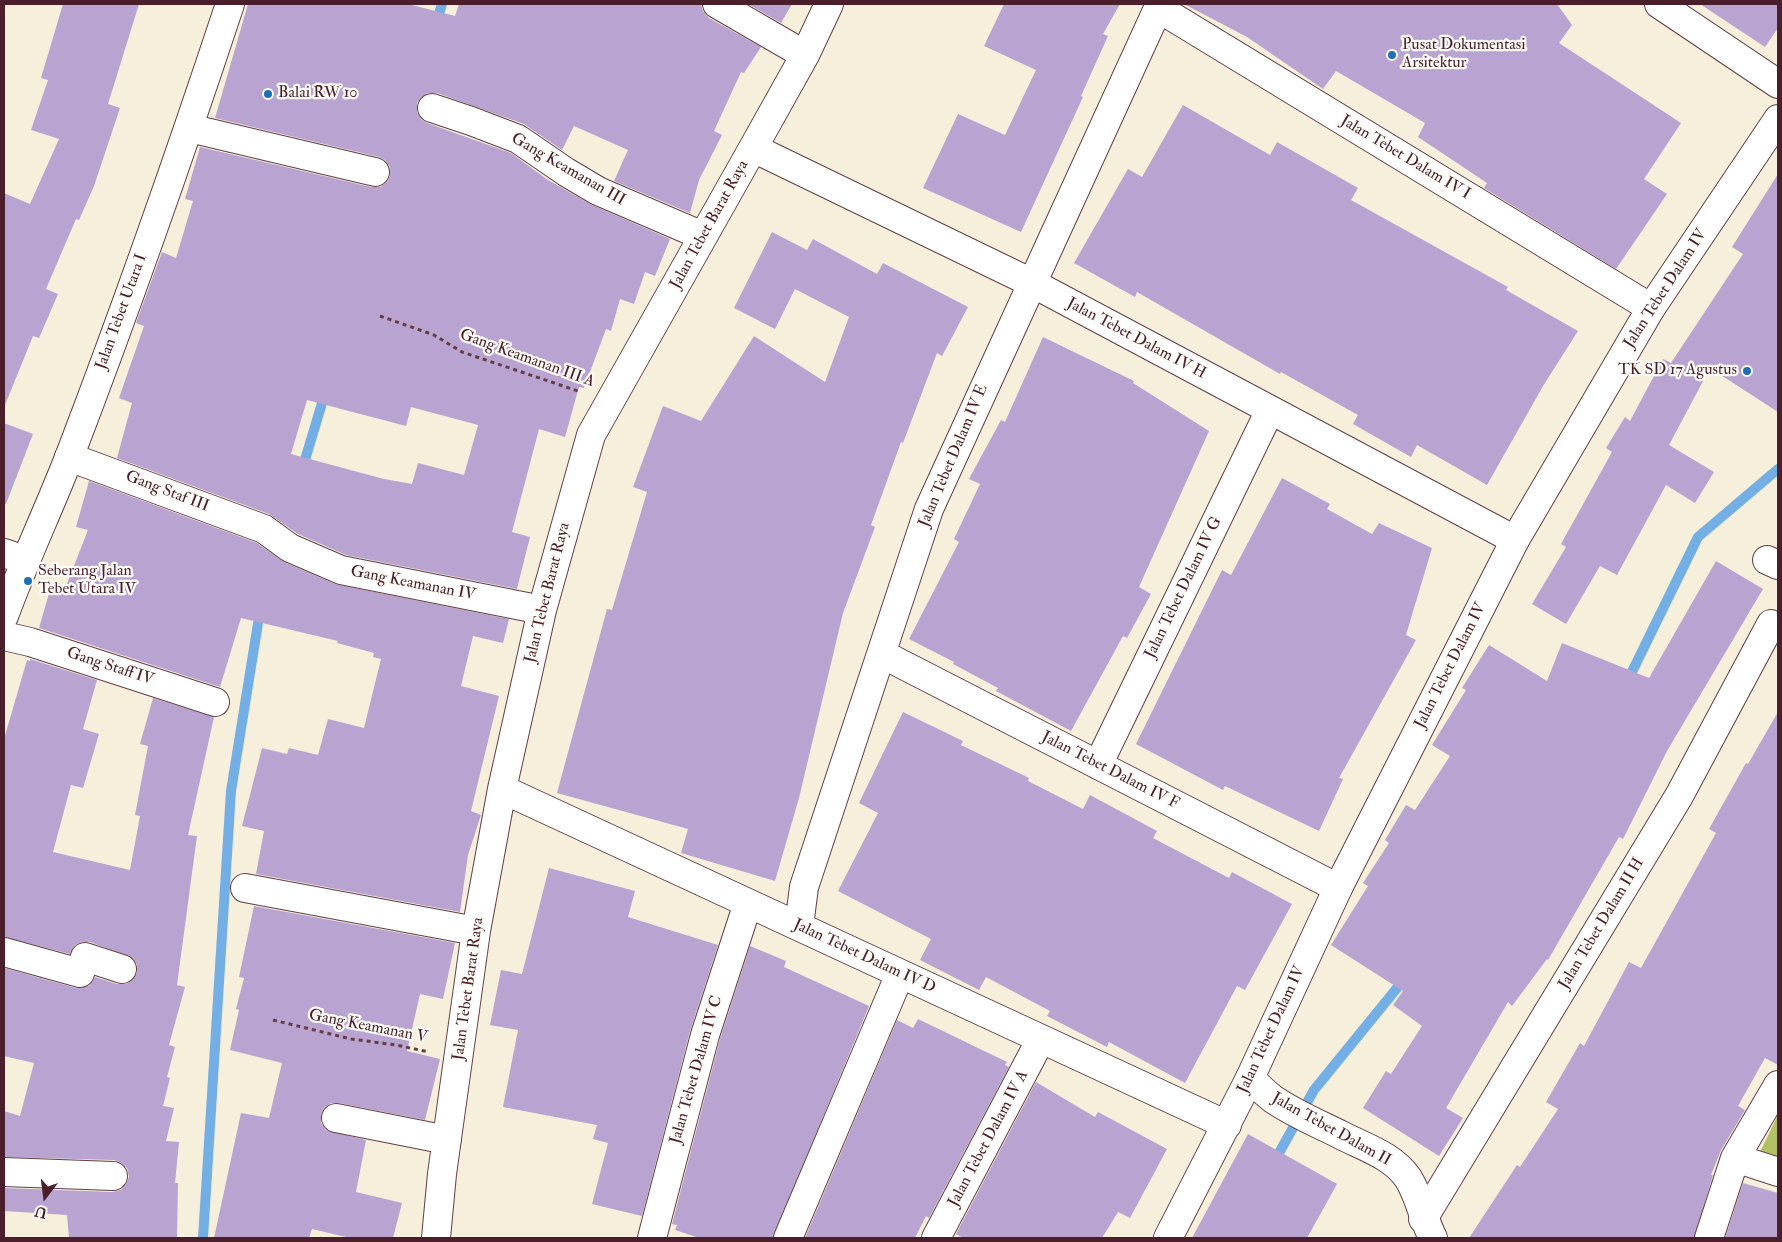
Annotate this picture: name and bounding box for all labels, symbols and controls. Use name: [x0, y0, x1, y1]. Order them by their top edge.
place label: Pusat Dokumentasi Arsitektur: [1402, 36, 1525, 74]
marker: Pusat Dokumentasi Arsitektur: [1386, 49, 1398, 61]
place label: Balai RW 10: [278, 84, 358, 104]
marker: Balai RW 10: [262, 88, 274, 100]
street label: Jalan Tebet Dalam IV I: [1337, 112, 1473, 204]
street label: Gang Keamanan III: [508, 130, 628, 210]
street label: Jalan Tebet Barat Raya: [667, 157, 753, 293]
street label: Jalan Tebet Dalam IV: [1620, 226, 1712, 352]
street label: Jalan Tebet Utara I: [92, 251, 152, 373]
street label: Jalan Tebet Dalam IV H: [1063, 294, 1209, 384]
street label: Gang Keamanan III A: [457, 326, 597, 392]
place label: TK SD 17 Agustus: [1618, 361, 1737, 381]
marker: TK SD 17 Agustus: [1741, 365, 1753, 377]
street label: Jalan Tebet Dalam IV E: [915, 382, 993, 530]
street label: Gang Staf III: [122, 467, 212, 517]
street label: Jalan Tebet Dalam IV G: [1141, 514, 1227, 662]
street label: Jalan Tebet Barat Raya: [521, 521, 575, 665]
place label: Seberang Jalan Tebet Utara IV: [38, 562, 136, 600]
street label: Gang Keamanan IV: [349, 562, 477, 606]
marker: Seberang Jalan Tebet Utara IV: [22, 575, 34, 587]
street label: Jalan Tebet Dalam IV: [1411, 600, 1491, 732]
street label: Gang Staff IV: [64, 644, 156, 690]
street label: Jalan Tebet Dalam IV F: [1038, 728, 1182, 814]
street label: Jalan Tebet Dalam II H: [1555, 855, 1649, 993]
street label: Jalan Tebet Barat Raya: [449, 916, 489, 1062]
street label: Jalan Tebet Dalam IV D: [790, 916, 938, 998]
street label: Jalan Tebet Dalam IV: [1234, 963, 1310, 1097]
street label: Jalan Tebet Dalam IV C: [667, 994, 727, 1146]
street label: Gang Keamanan V: [307, 1006, 429, 1048]
street label: Jalan Tebet Dalam IV A: [945, 1067, 1033, 1211]
street label: Jalan Tebet Dalam II: [1268, 1089, 1394, 1171]
north arrow: [20, 1172, 70, 1222]
text: U: [33, 1202, 49, 1222]

